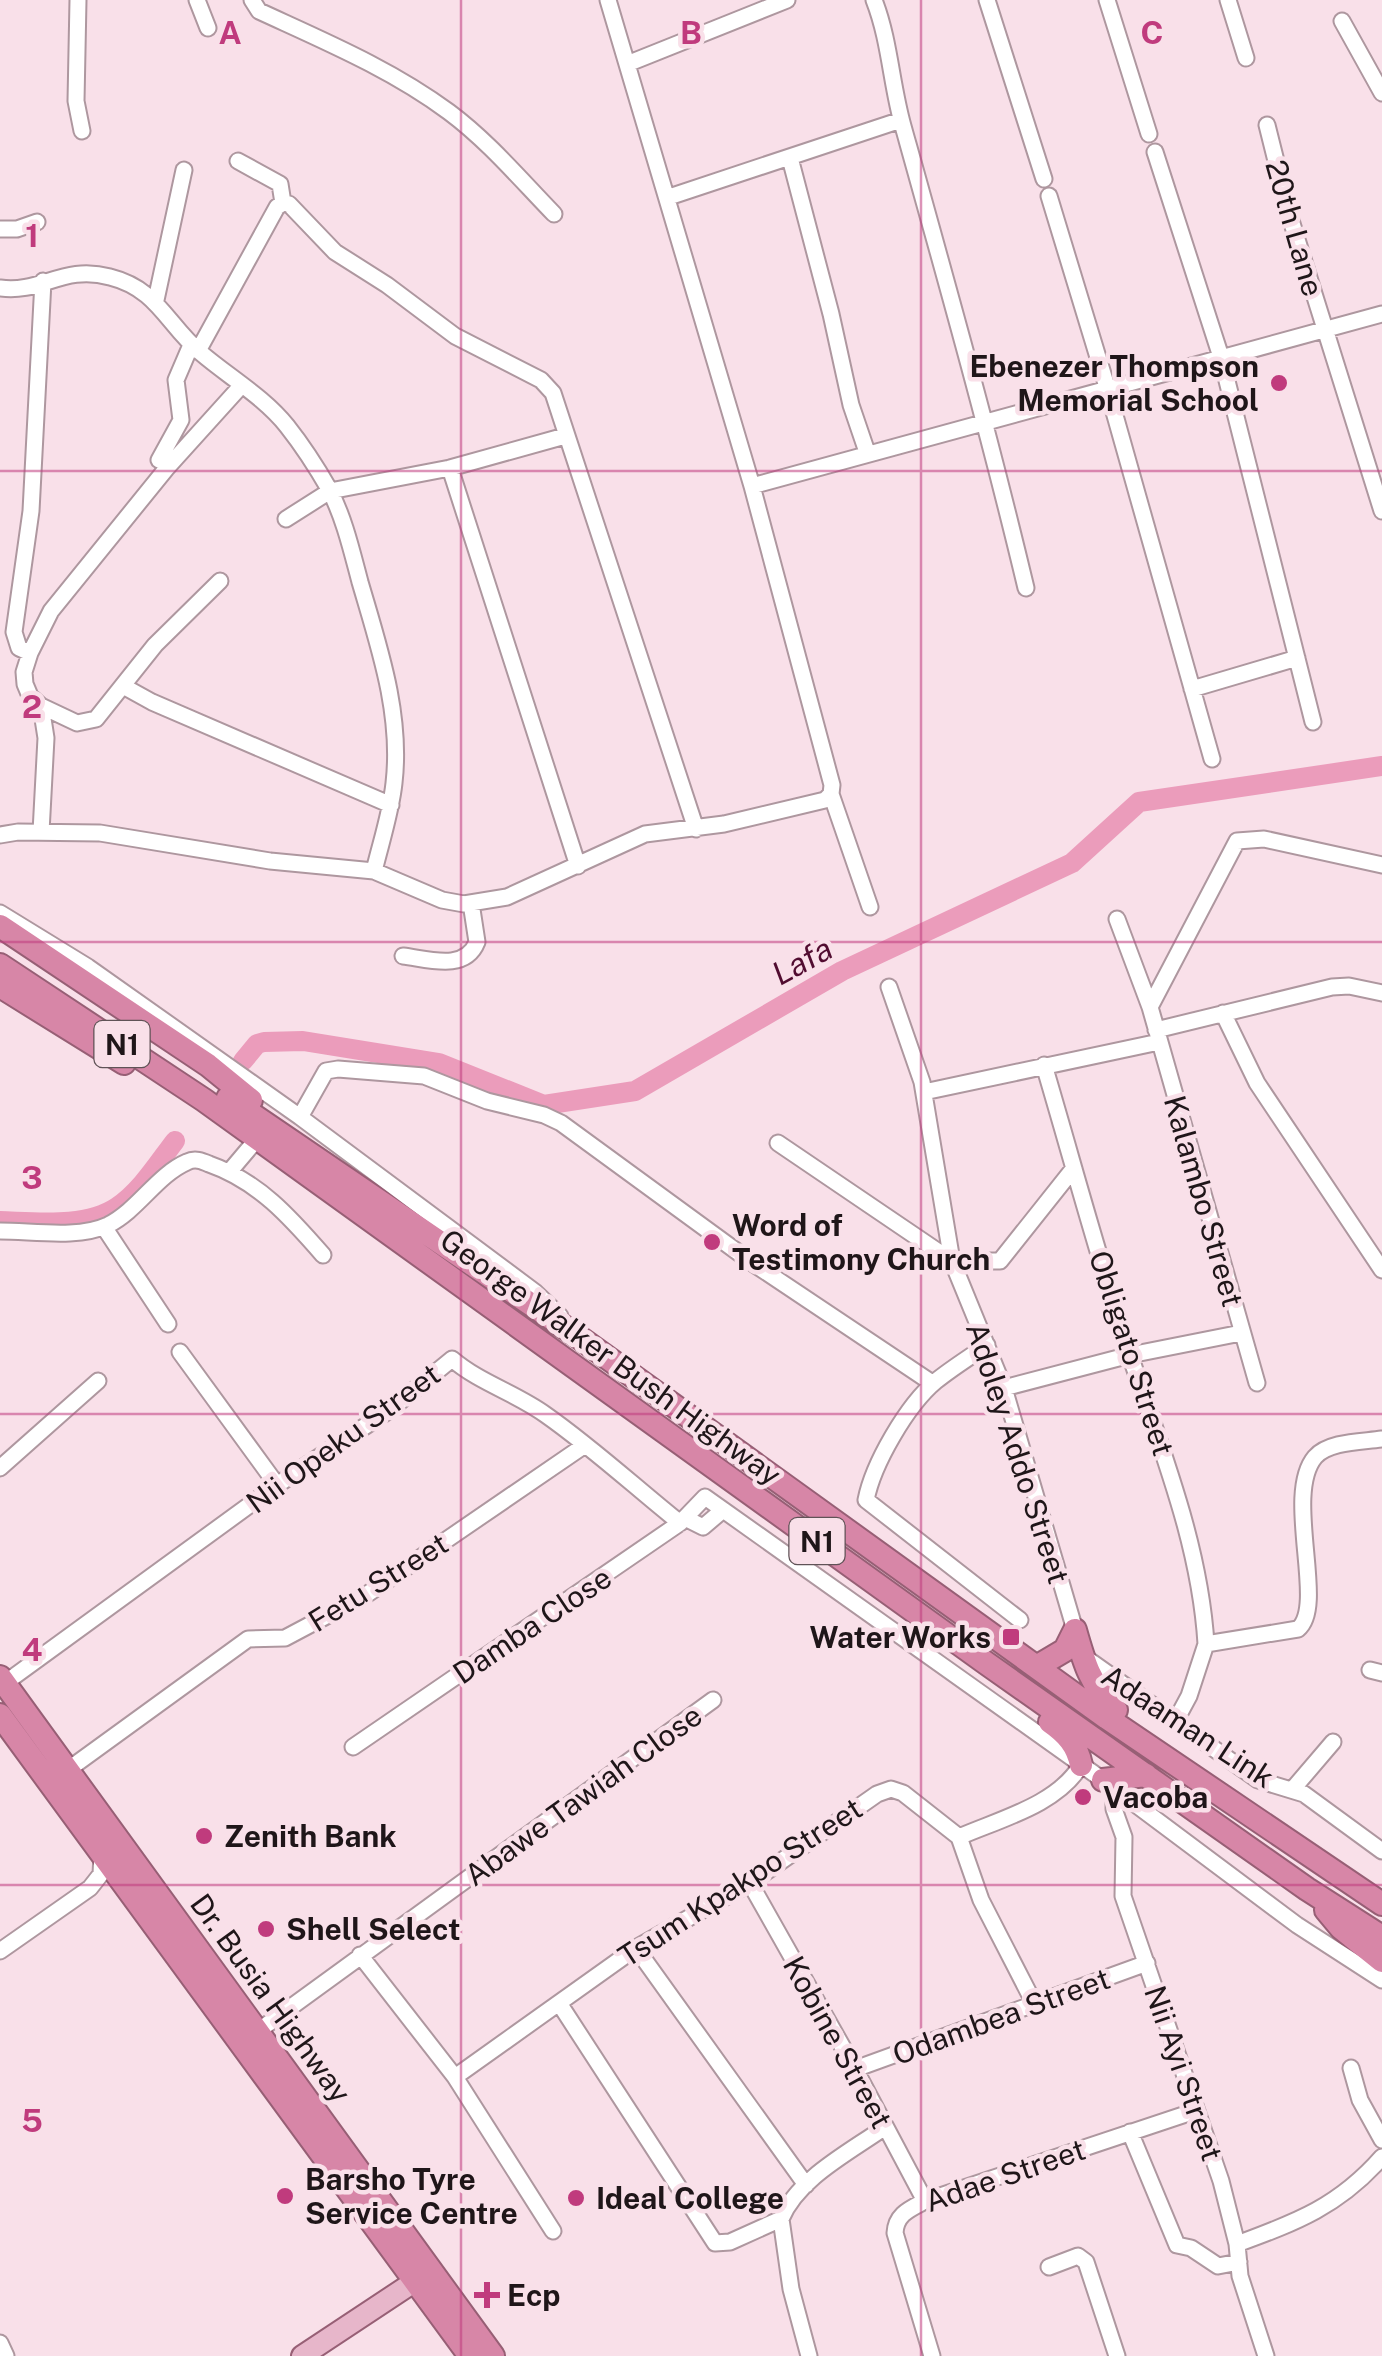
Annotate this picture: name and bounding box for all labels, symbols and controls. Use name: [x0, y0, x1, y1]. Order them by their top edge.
text: A: [218, 14, 242, 51]
text: B: [680, 14, 702, 51]
text: C: [1141, 14, 1163, 51]
street label: 20th Lane: [1258, 156, 1332, 300]
text: 1: [25, 217, 39, 254]
place label: Ebenezer Thompson Memorial School: [969, 348, 1259, 418]
marker: Ebenezer Thompson Memorial School: [1268, 372, 1290, 394]
text: 2: [22, 688, 42, 725]
water label: Lafa: [765, 930, 839, 992]
road number: N1: [94, 1021, 150, 1067]
street label: Kalambo Street: [1157, 1091, 1251, 1311]
text: 3: [21, 1159, 43, 1196]
place label: Word of Testimony Church: [732, 1207, 990, 1277]
street label: George Walker Bush Highway: [434, 1221, 788, 1493]
marker: Word of Testimony Church: [701, 1231, 723, 1253]
street label: Obligato Street: [1082, 1246, 1182, 1460]
street label: Adoley Addo Street: [959, 1318, 1077, 1588]
street label: Nii Opeku Street: [239, 1356, 447, 1520]
road number: N1: [790, 1518, 844, 1564]
street label: Fetu Street: [302, 1525, 454, 1639]
street label: Damba Close: [446, 1559, 618, 1691]
place label: Water Works: [809, 1619, 991, 1655]
marker: Water Works: [1000, 1626, 1022, 1648]
text: 4: [22, 1631, 43, 1668]
street label: Adaaman Link: [1095, 1657, 1281, 1795]
street label: Abawe Tawiah Close: [457, 1697, 709, 1893]
place label: Vacoba: [1103, 1779, 1208, 1815]
marker: Vacoba: [1072, 1786, 1094, 1808]
street label: Tsum Kpakpo Street: [612, 1790, 868, 1974]
place label: Zenith Bank: [224, 1818, 397, 1854]
marker: Zenith Bank: [193, 1825, 215, 1847]
street label: Dr. Busia Highway: [183, 1887, 359, 2109]
place label: Shell Select: [286, 1911, 460, 1947]
marker: Shell Select: [255, 1918, 277, 1940]
street label: Kobine Street: [776, 1950, 900, 2134]
street label: Odambea Street: [888, 1960, 1114, 2072]
street label: Nii Ayi Street: [1137, 1981, 1231, 2165]
text: 5: [21, 2102, 43, 2139]
street label: Adae Street: [920, 2131, 1090, 2219]
place label: Barsho Tyre Service Centre: [305, 2161, 518, 2231]
place label: Ideal College: [596, 2180, 784, 2216]
marker: Barsho Tyre Service Centre: [274, 2185, 296, 2207]
marker: Ideal College: [565, 2187, 587, 2209]
place label: Ecp: [507, 2277, 560, 2313]
marker: Ecp: [476, 2284, 498, 2306]

